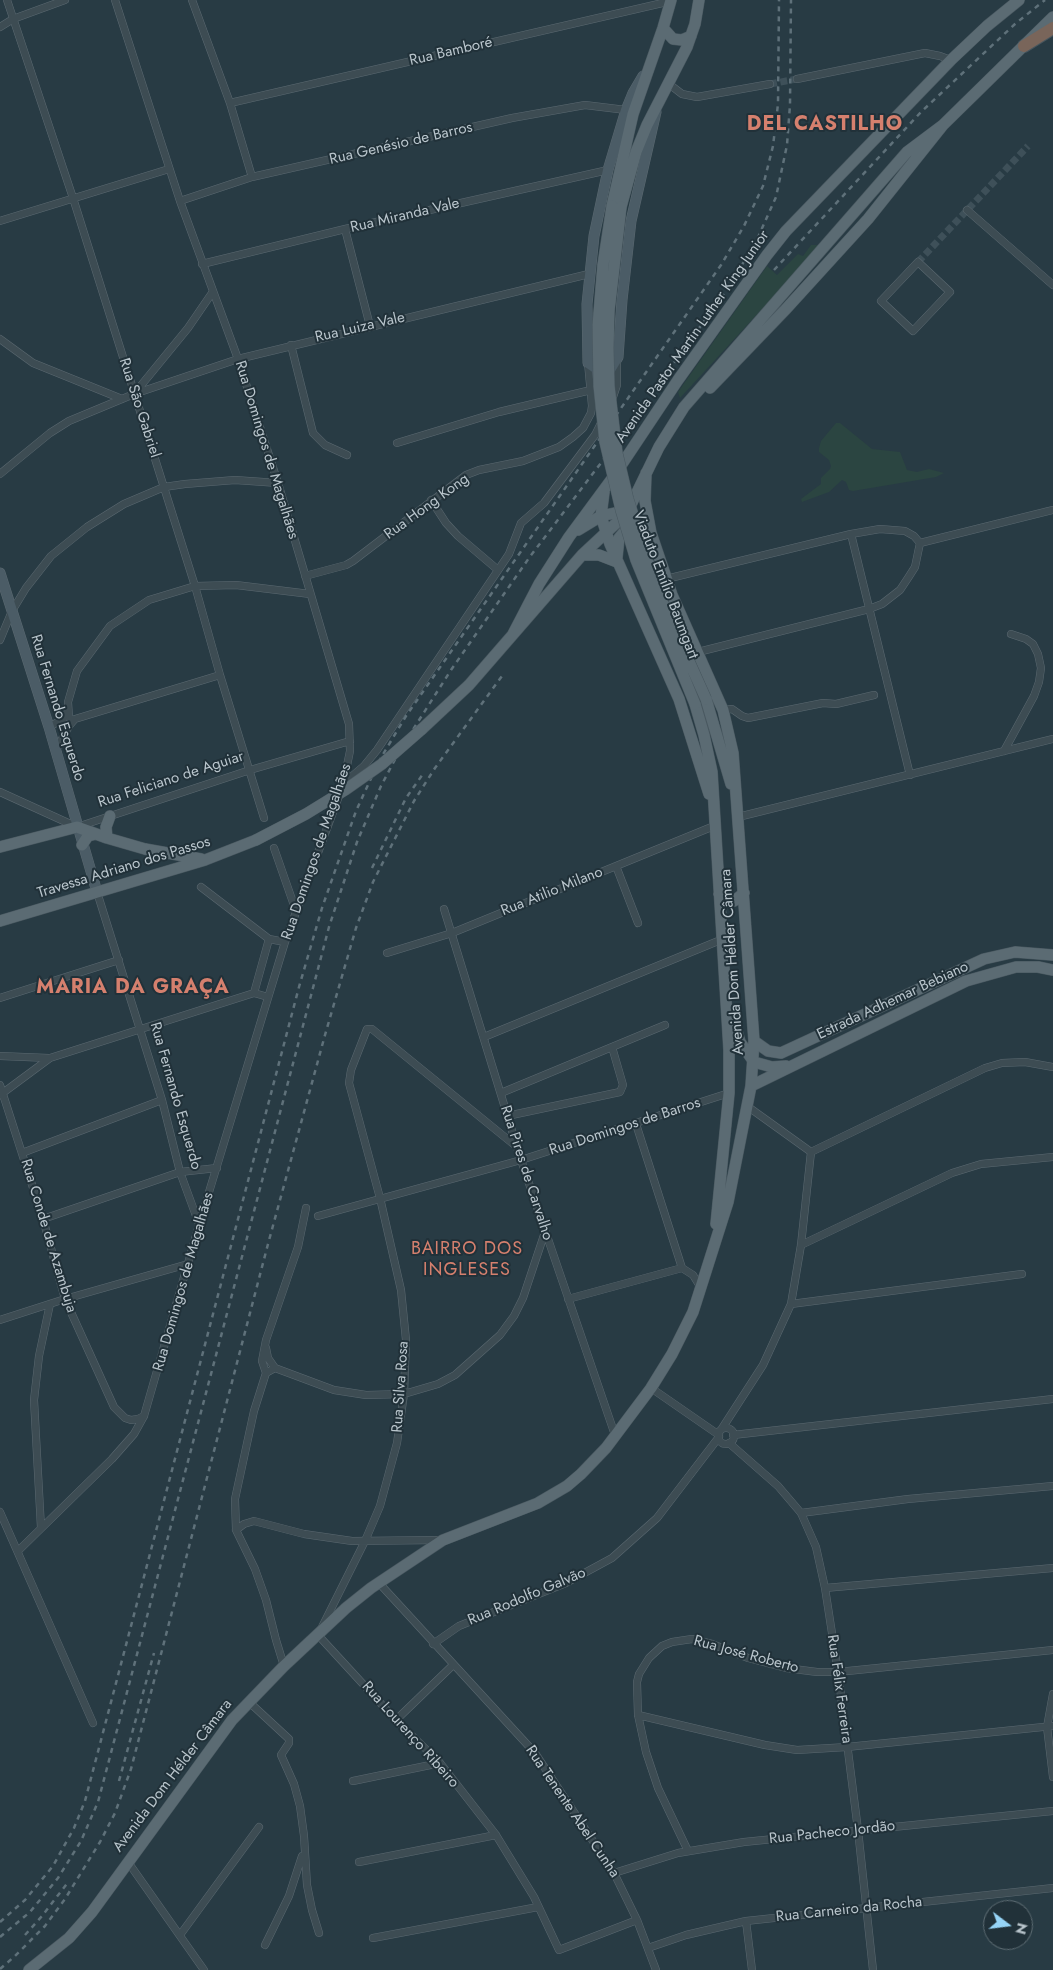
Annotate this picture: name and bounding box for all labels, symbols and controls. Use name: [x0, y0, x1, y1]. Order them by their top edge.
street label: Rua Bamboré: [408, 34, 494, 70]
district label: DEL CASTILHO: [745, 113, 905, 137]
street label: Rua Genésio de Barros: [328, 119, 474, 169]
street label: Rua Miranda Vale: [349, 195, 461, 237]
street label: Avenida Pastor Martin Luther King Junior: [612, 227, 774, 447]
street label: Rua Luiza Vale: [313, 309, 407, 347]
street label: Rua São Gabriel: [114, 356, 164, 460]
street label: Rua Domingos de Magalhães: [230, 359, 302, 541]
street label: Rua Hong Kong: [381, 470, 473, 544]
street label: Viaduto Emílio Baumgart: [628, 508, 702, 662]
street label: Rua Fernando Esquerdo: [26, 632, 88, 784]
street label: Rua Feliciano de Aguiar: [96, 748, 246, 812]
street label: Rua Domingos de Magalhães: [278, 761, 356, 943]
street label: Travessa Adriano dos Passos: [35, 833, 213, 903]
street label: Rua Atilio Milano: [498, 863, 606, 921]
street label: Avenida Dom Hélder Câmara: [718, 868, 748, 1056]
street label: Estrada Adhemar Bebiano: [814, 958, 972, 1044]
district label: MARIA DA GRAÇA: [35, 976, 231, 1000]
street label: Rua Fernando Esquerdo: [145, 1020, 205, 1172]
street label: Rua Domingos de Barros: [547, 1094, 703, 1160]
street label: Rua Pires de Carvalho: [496, 1103, 556, 1243]
street label: Rua Conde de Azambuja: [16, 1157, 80, 1315]
street label: Rua Domingos de Magalhães: [150, 1190, 218, 1374]
district label: BAIRRO DOS INGLESES: [410, 1239, 524, 1282]
street label: Rua Silva Rosa: [389, 1341, 413, 1433]
street label: Rua Rodolfo Galvão: [465, 1564, 589, 1630]
street label: Rua José Roberto: [692, 1632, 800, 1678]
street label: Rua Félix Ferreira: [822, 1633, 856, 1745]
street label: Rua Lourenço Ribeiro: [358, 1678, 462, 1792]
street label: Avenida Dom Hélder Câmara: [110, 1696, 236, 1856]
street label: Rua Tenente Abel Cunha: [521, 1742, 623, 1882]
street label: Rua Pacheco Jordão: [768, 1817, 896, 1849]
street label: Rua Carneiro da Rocha: [775, 1893, 923, 1927]
north arrow: [983, 1900, 1033, 1950]
text: N: [1010, 1921, 1033, 1937]

